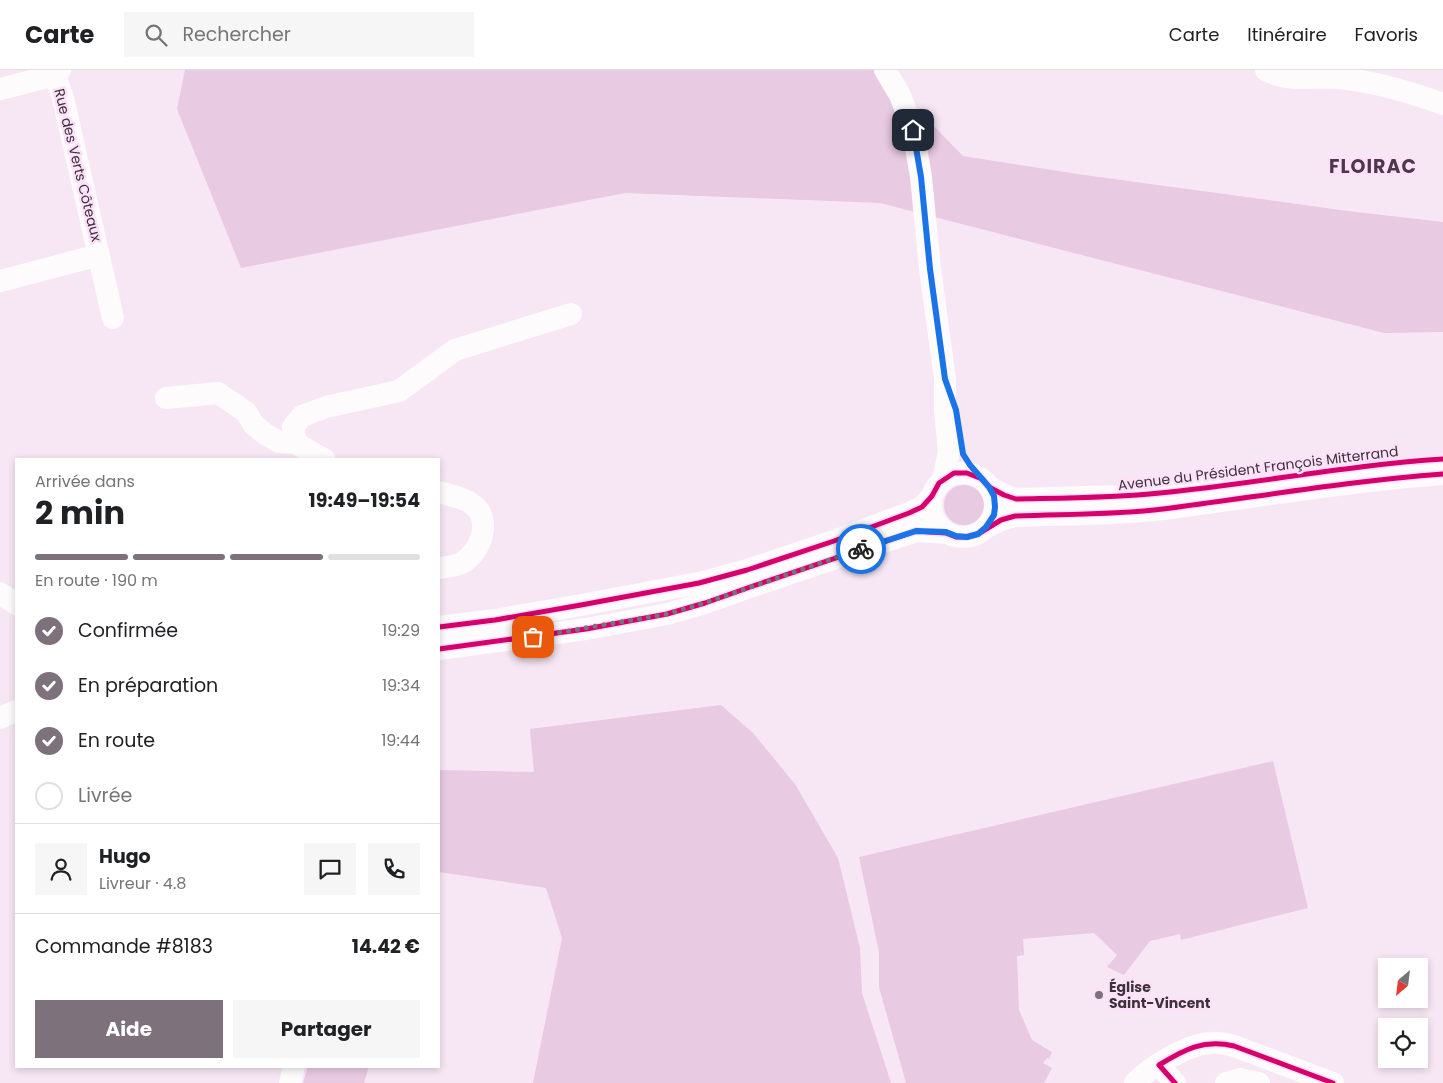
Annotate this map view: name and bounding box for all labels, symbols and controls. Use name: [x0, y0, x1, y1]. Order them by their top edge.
search box: [124, 12, 474, 57]
text: Carte: [25, 18, 94, 51]
icon: search: [142, 21, 170, 49]
text: Rechercher: [182, 21, 291, 48]
text: Carte: [1169, 22, 1219, 47]
text: Itinéraire: [1247, 22, 1327, 47]
text: Favoris: [1355, 22, 1418, 47]
street label: Rue des Verts Côteaux: [49, 86, 107, 244]
pin: [892, 109, 934, 151]
icon: home: [899, 116, 927, 144]
district label: FLOIRAC: [1329, 153, 1417, 180]
street label: Avenue du Président François Mitterrand: [1117, 441, 1399, 495]
text: Arrivée dans: [35, 470, 135, 493]
text: 19:49–19:54: [309, 487, 420, 514]
text: 2 min: [35, 490, 125, 535]
courier: [836, 524, 886, 574]
icon: bike: [847, 535, 875, 563]
text: En route · 190 m: [35, 569, 158, 592]
pin: [512, 616, 554, 658]
icon: check: [35, 617, 63, 645]
text: Confirmée: [78, 617, 178, 644]
text: 19:29: [382, 619, 420, 642]
icon: bag: [519, 623, 547, 651]
icon: check: [35, 672, 63, 700]
text: En préparation: [78, 672, 218, 699]
text: 19:34: [382, 674, 420, 697]
icon: check: [35, 727, 63, 755]
text: En route: [78, 727, 155, 754]
text: 19:44: [381, 729, 420, 752]
text: Livrée: [78, 782, 132, 809]
button: person: [35, 843, 87, 895]
text: Hugo: [99, 843, 151, 870]
button: chat: [304, 843, 356, 895]
button: phone: [368, 843, 420, 895]
text: Livreur · 4.8: [99, 872, 186, 895]
text: Commande #8183: [35, 933, 213, 960]
text: 14.42 €: [352, 933, 420, 960]
north arrow: [1378, 958, 1428, 1008]
map controls: [1378, 958, 1428, 1068]
place label: Église Saint-Vincent: [1109, 977, 1211, 1013]
marker: Église Saint-Vincent: [1093, 989, 1105, 1001]
button: Aide: [35, 1000, 223, 1058]
button: Partager: [233, 1000, 420, 1058]
button: locate: [1378, 1018, 1428, 1068]

